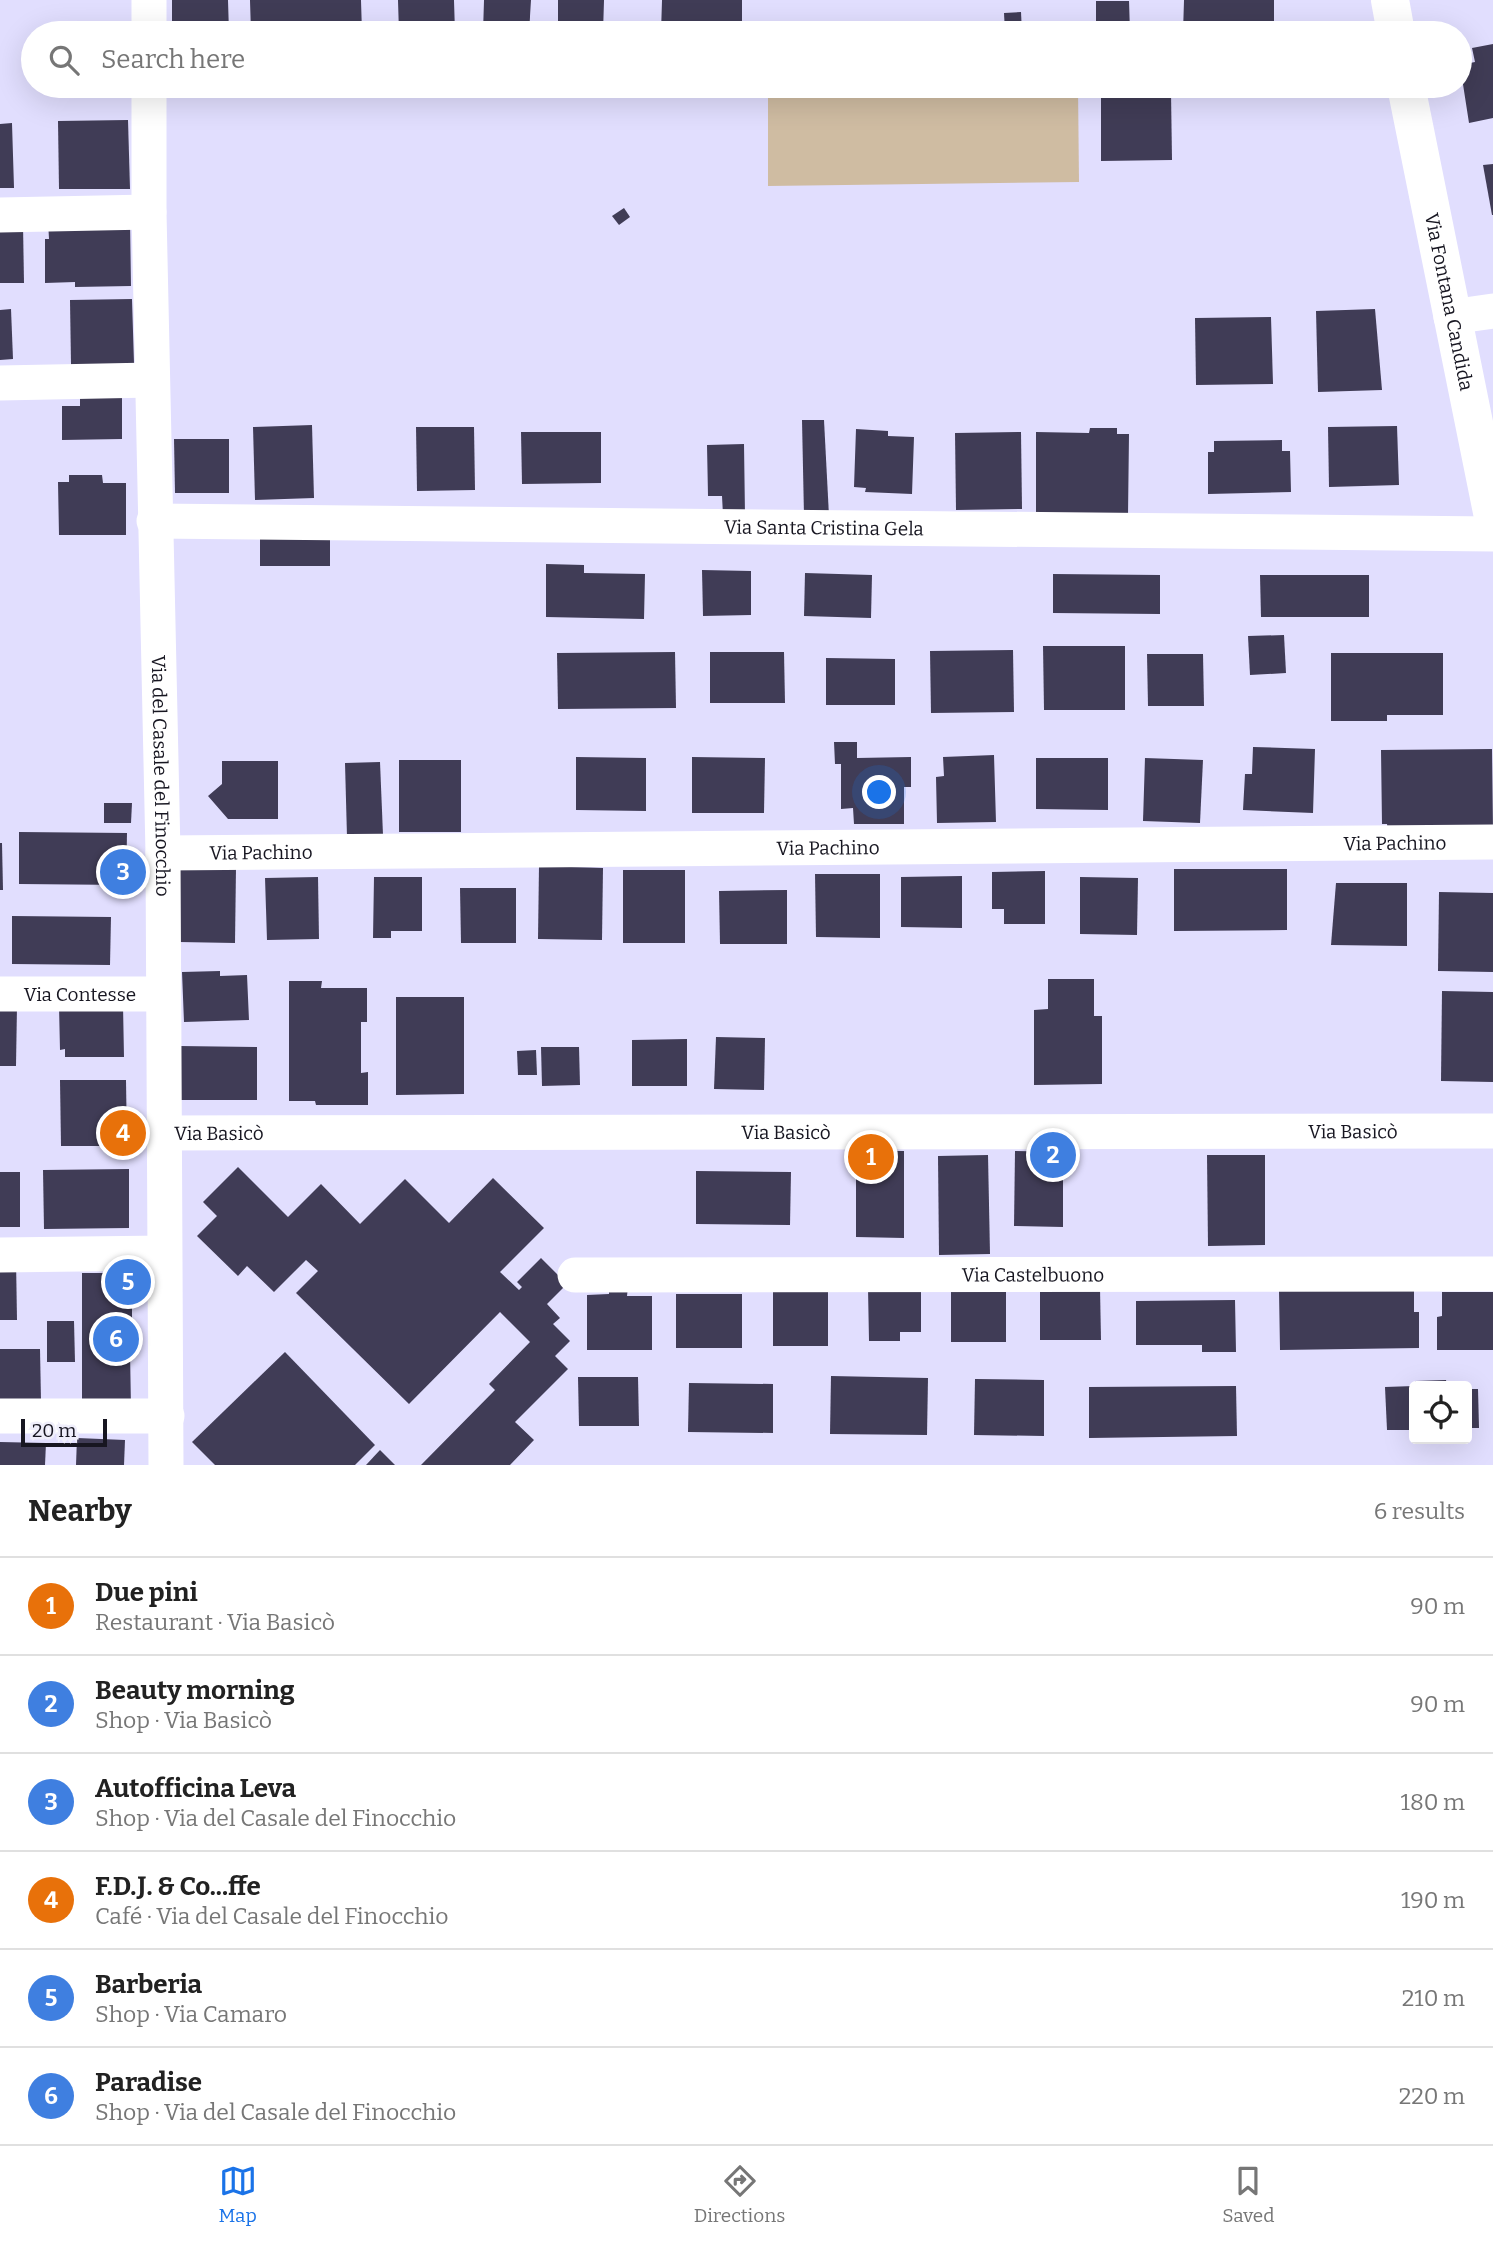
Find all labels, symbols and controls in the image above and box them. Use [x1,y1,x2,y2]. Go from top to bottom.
search box [21,21,1472,98]
icon: search [45,41,83,79]
text: Search here [101,44,245,75]
street label: Via Fontana Candida [1420,211,1478,393]
street label: Via Santa Cristina Gela [724,516,925,540]
street label: Via del Casale del Finocchio [147,655,174,897]
your location [862,775,896,809]
street label: Via Pachino [1343,831,1447,855]
street label: Via Pachino [776,836,880,860]
street label: Via Pachino [209,841,313,865]
pin: 3 [100,846,146,898]
street label: Via Contesse [24,983,136,1006]
pin: 4 [100,1107,146,1159]
street label: Via Basicò [1308,1120,1398,1143]
street label: Via Basicò [741,1121,831,1144]
street label: Via Basicò [174,1122,264,1145]
pin: 2 [1030,1129,1076,1181]
pin: 1 [848,1131,894,1183]
pin: 5 [105,1256,151,1308]
street label: Via Castelbuono [962,1263,1104,1287]
pin: 6 [93,1313,139,1365]
map controls [1409,1381,1472,1444]
button: locate [1409,1381,1472,1444]
scale bar [21,1416,107,1448]
text: 20 m [32,1419,76,1442]
text: Nearby [28,1493,132,1529]
text: 6 results [1374,1497,1465,1525]
text: Due pini [95,1577,198,1608]
text: 1 [46,1592,56,1620]
text: 90 m [1410,1592,1465,1620]
text: Restaurant · Via Basicò [95,1608,335,1636]
text: Beauty morning [95,1675,295,1706]
text: 2 [45,1690,57,1718]
text: 90 m [1410,1690,1465,1718]
text: Shop · Via Basicò [95,1706,272,1734]
text: Autofficina Leva [95,1773,296,1804]
text: 3 [44,1788,58,1816]
text: 180 m [1401,1788,1465,1816]
text: Shop · Via del Casale del Finocchio [95,1804,456,1832]
text: F.D.J. & Co...ffe [95,1871,261,1902]
text: 4 [44,1886,58,1914]
text: 190 m [1401,1886,1465,1914]
text: Café · Via del Casale del Finocchio [95,1902,449,1930]
text: Barberia [95,1969,202,2000]
text: 5 [45,1984,57,2012]
text: 210 m [1402,1984,1465,2012]
text: Shop · Via Camaro [95,2000,287,2028]
text: Paradise [95,2067,202,2098]
text: 6 [44,2082,58,2110]
text: 220 m [1399,2082,1465,2110]
text: Shop · Via del Casale del Finocchio [95,2098,456,2126]
tab: Map [219,2162,257,2227]
tab: Directions [694,2162,785,2227]
tab: Saved [1222,2162,1274,2227]

